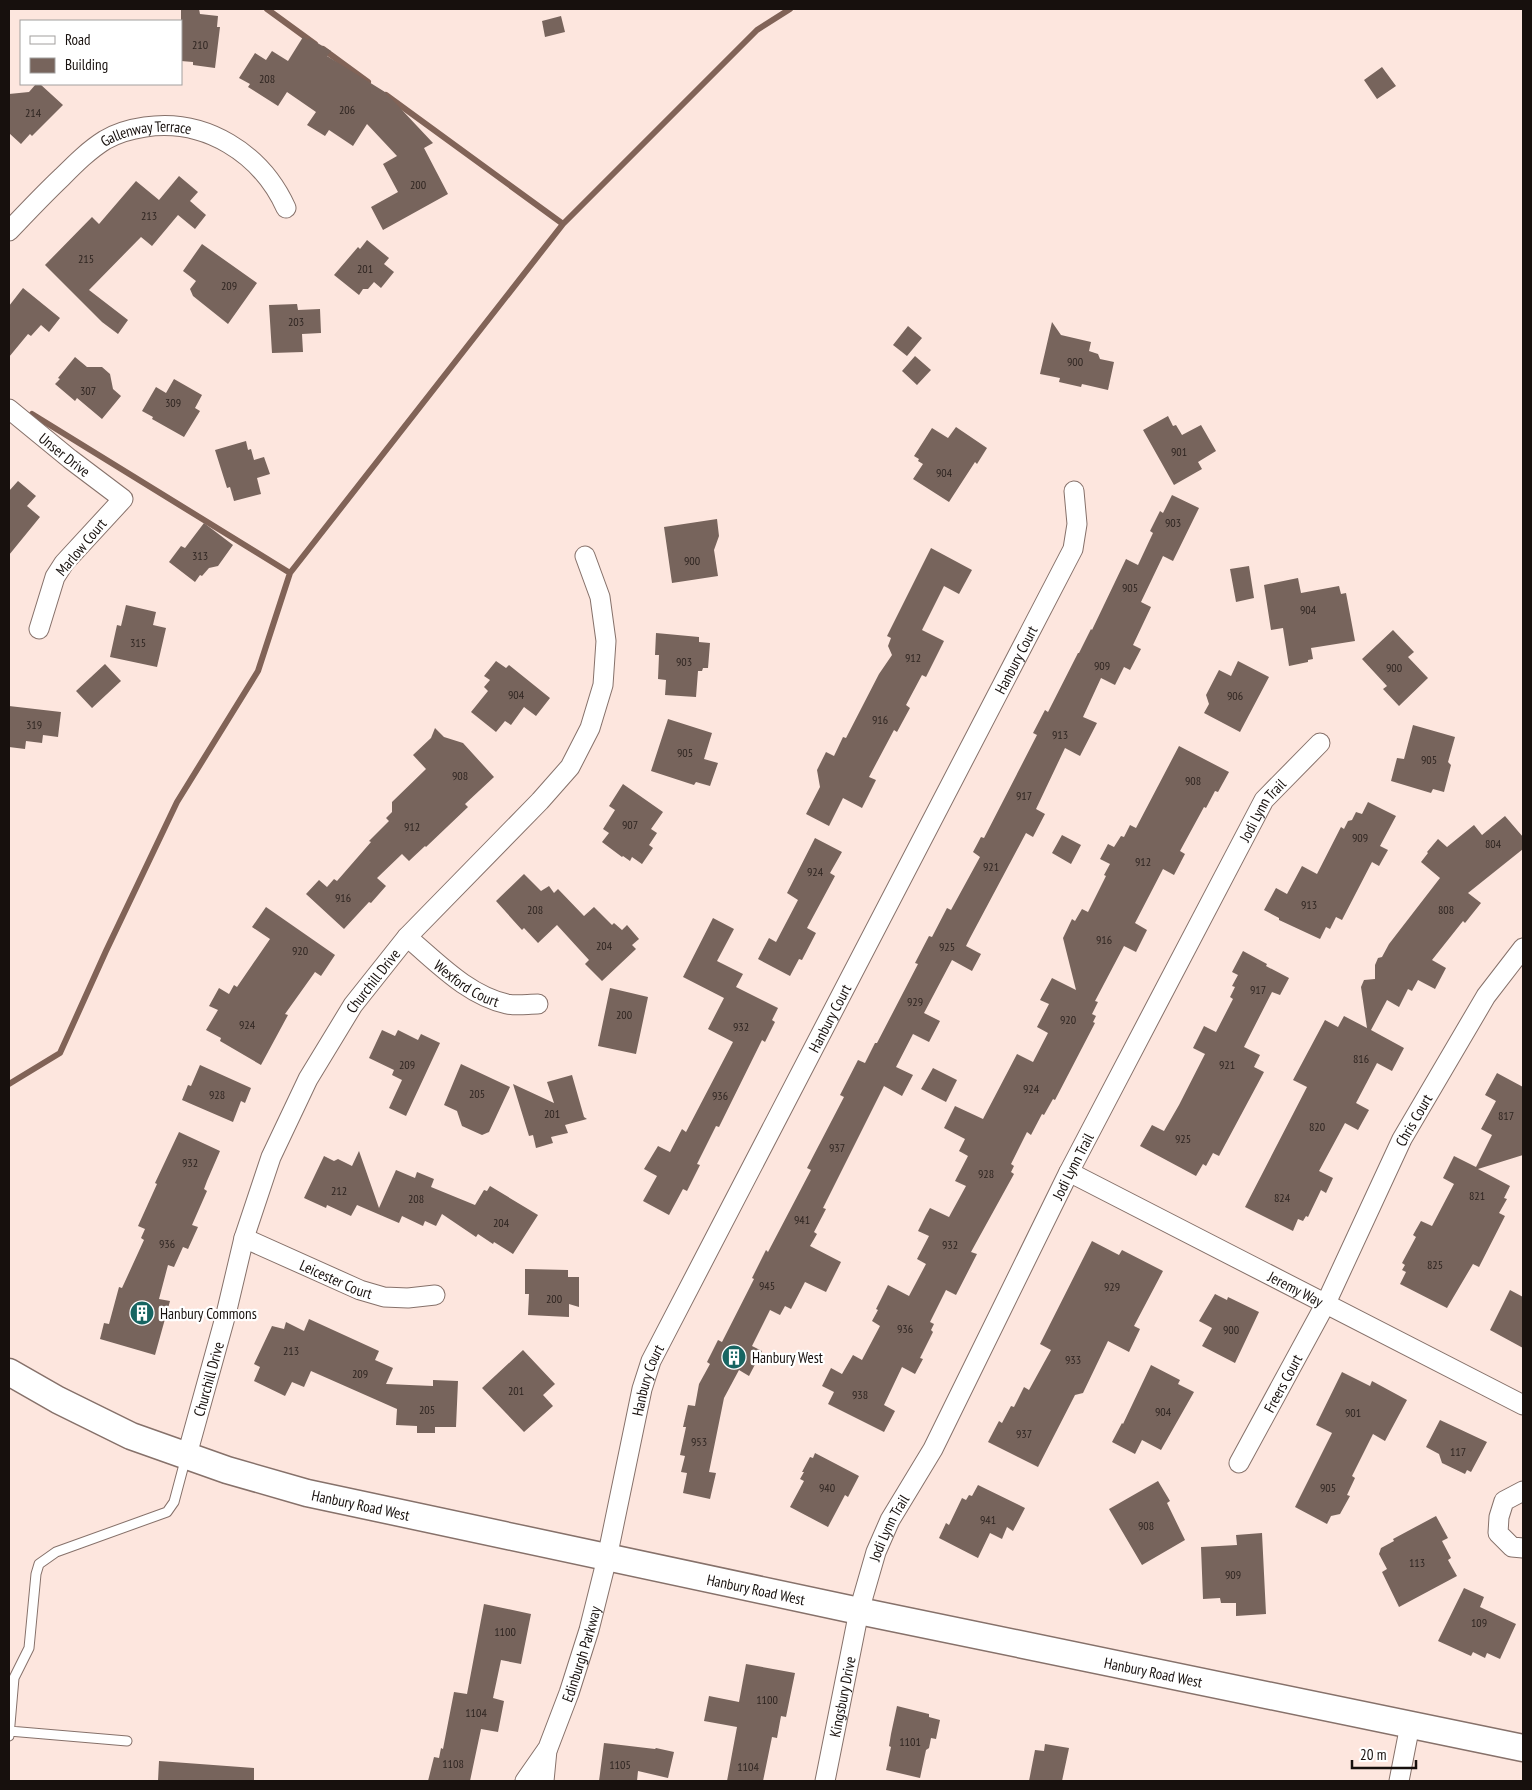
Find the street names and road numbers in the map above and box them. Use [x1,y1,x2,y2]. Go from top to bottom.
street label: Gallenway Terrace [97,116,193,150]
street label: Unser Drive [35,428,94,481]
street label: Marlow Court [51,514,111,580]
street label: Hanbury Court [990,622,1041,697]
street label: Jodi Lynn Trail [1234,774,1290,845]
street label: Churchill Drive [341,945,404,1016]
street label: Wexford Court [430,955,502,1011]
street label: Hanbury Court [804,981,855,1055]
street label: Chris Court [1391,1090,1436,1149]
street label: Jodi Lynn Trail [1047,1129,1098,1203]
street label: Leicester Court [297,1255,375,1303]
street label: Jeremy Way [1264,1266,1327,1311]
street label: Churchill Drive [189,1339,227,1418]
street label: Hanbury Court [627,1341,668,1418]
street label: Freers Court [1259,1351,1306,1415]
street label: Hanbury Road West [310,1485,412,1524]
street label: Jodi Lynn Trail [864,1490,913,1564]
street label: Hanbury Road West [705,1569,807,1609]
street label: Edinburgh Parkway [557,1604,604,1704]
street label: Hanbury Road West [1103,1652,1204,1691]
street label: Kingsbury Drive [825,1655,859,1739]

